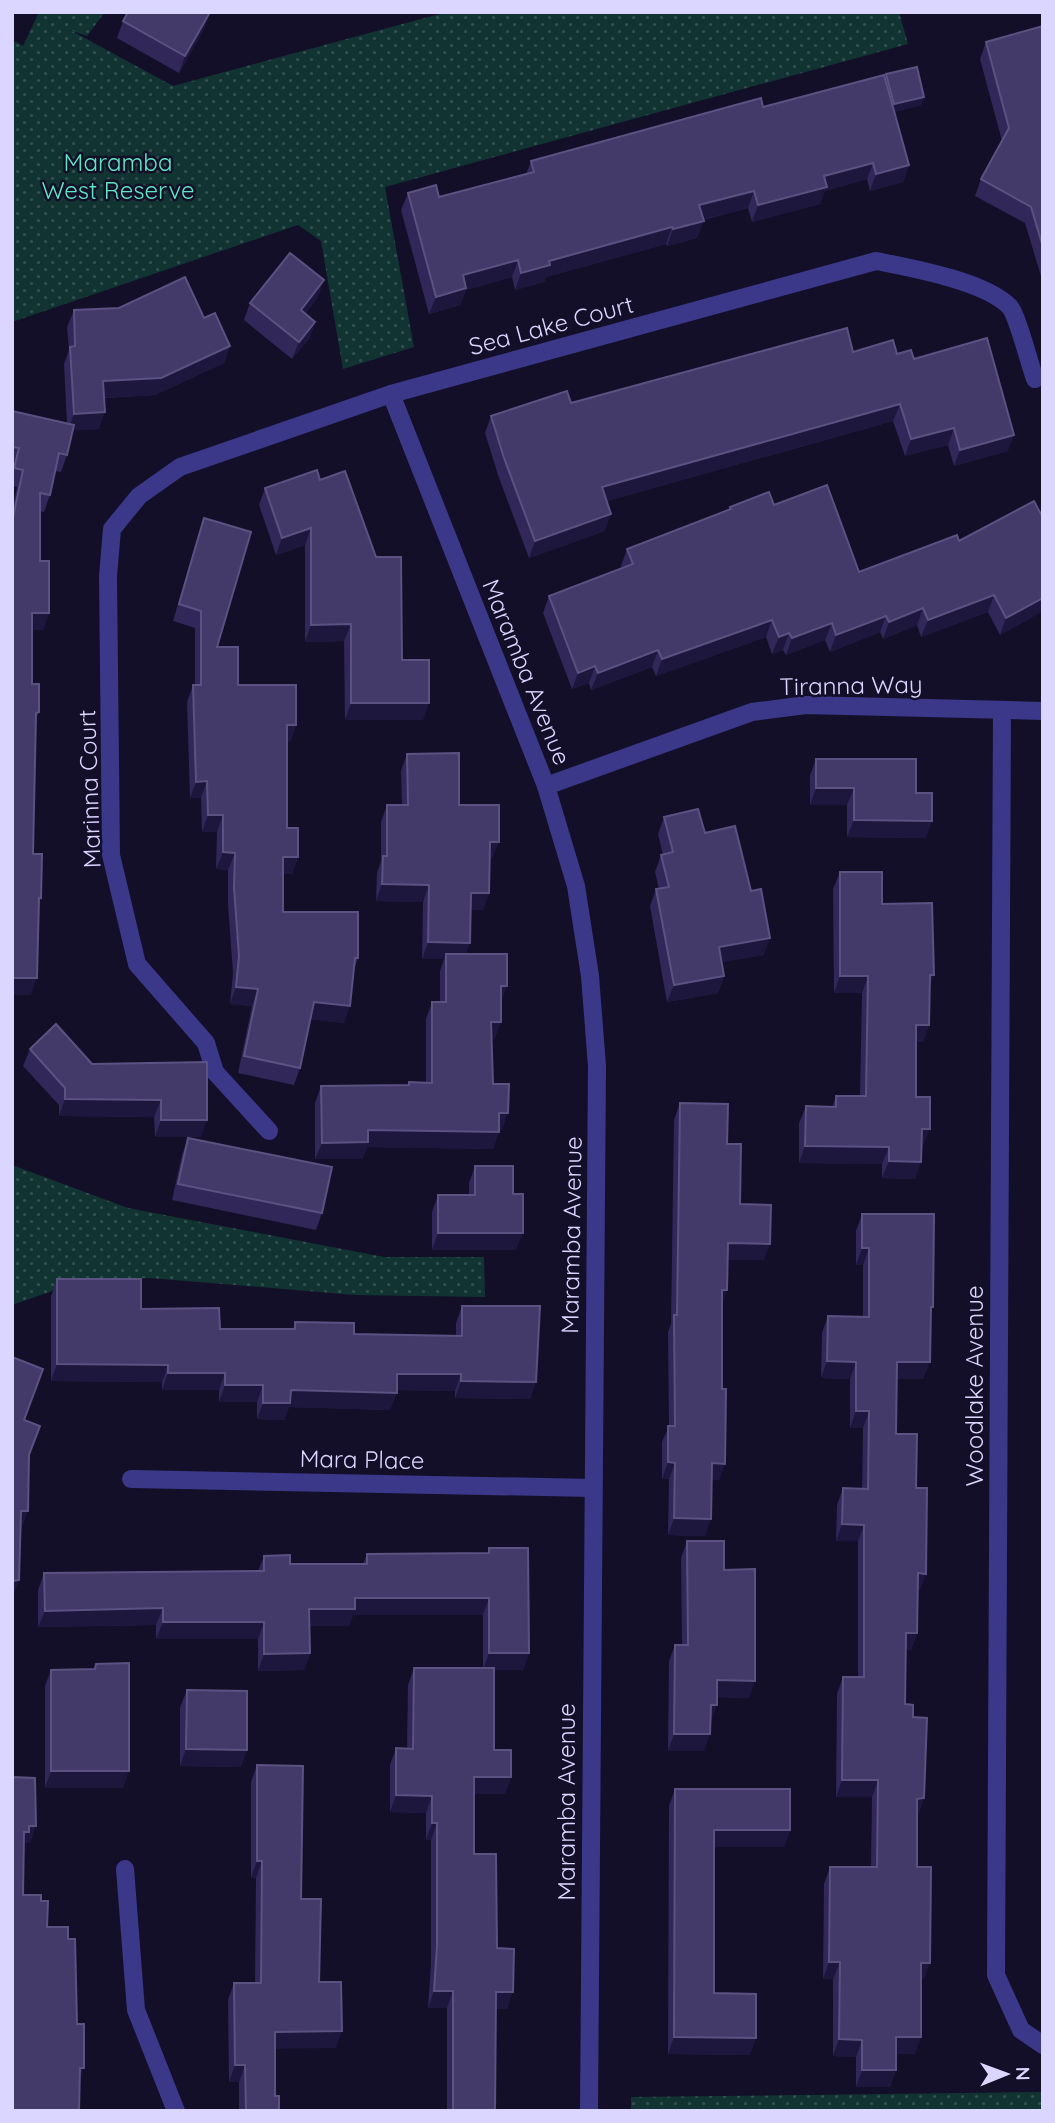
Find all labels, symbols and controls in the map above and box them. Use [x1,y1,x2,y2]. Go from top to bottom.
park label: Maramba West Reserve [41,147,195,205]
street label: Sea Lake Court [465,289,637,361]
street label: Maramba Avenue [476,575,578,769]
street label: Tiranna Way [779,669,923,701]
street label: Marinna Court [71,709,107,869]
street label: Maramba Avenue [554,1136,588,1334]
street label: Woodlake Avenue [959,1286,989,1486]
street label: Mara Place [299,1443,425,1475]
street label: Maramba Avenue [551,1703,581,1901]
north arrow [971,2039,1041,2109]
text: N [1011,2067,1035,2081]

